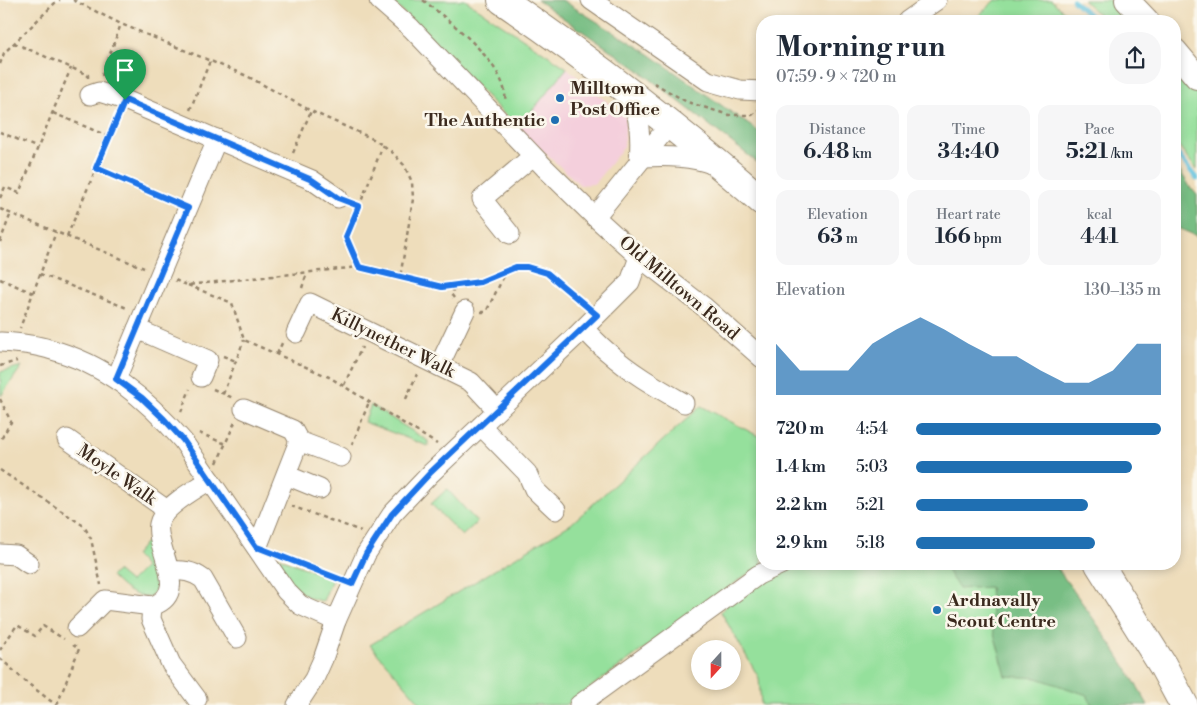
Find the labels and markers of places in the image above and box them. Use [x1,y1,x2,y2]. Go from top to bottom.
pin [104,49,146,100]
place label: Milltown Post Office [570,77,660,121]
marker: Milltown Post Office [554,92,566,104]
place label: The Authentic [424,109,545,132]
marker: The Authentic [549,114,561,126]
place label: Ardnavally Scout Centre [946,589,1056,633]
marker: Ardnavally Scout Centre [931,604,943,616]

